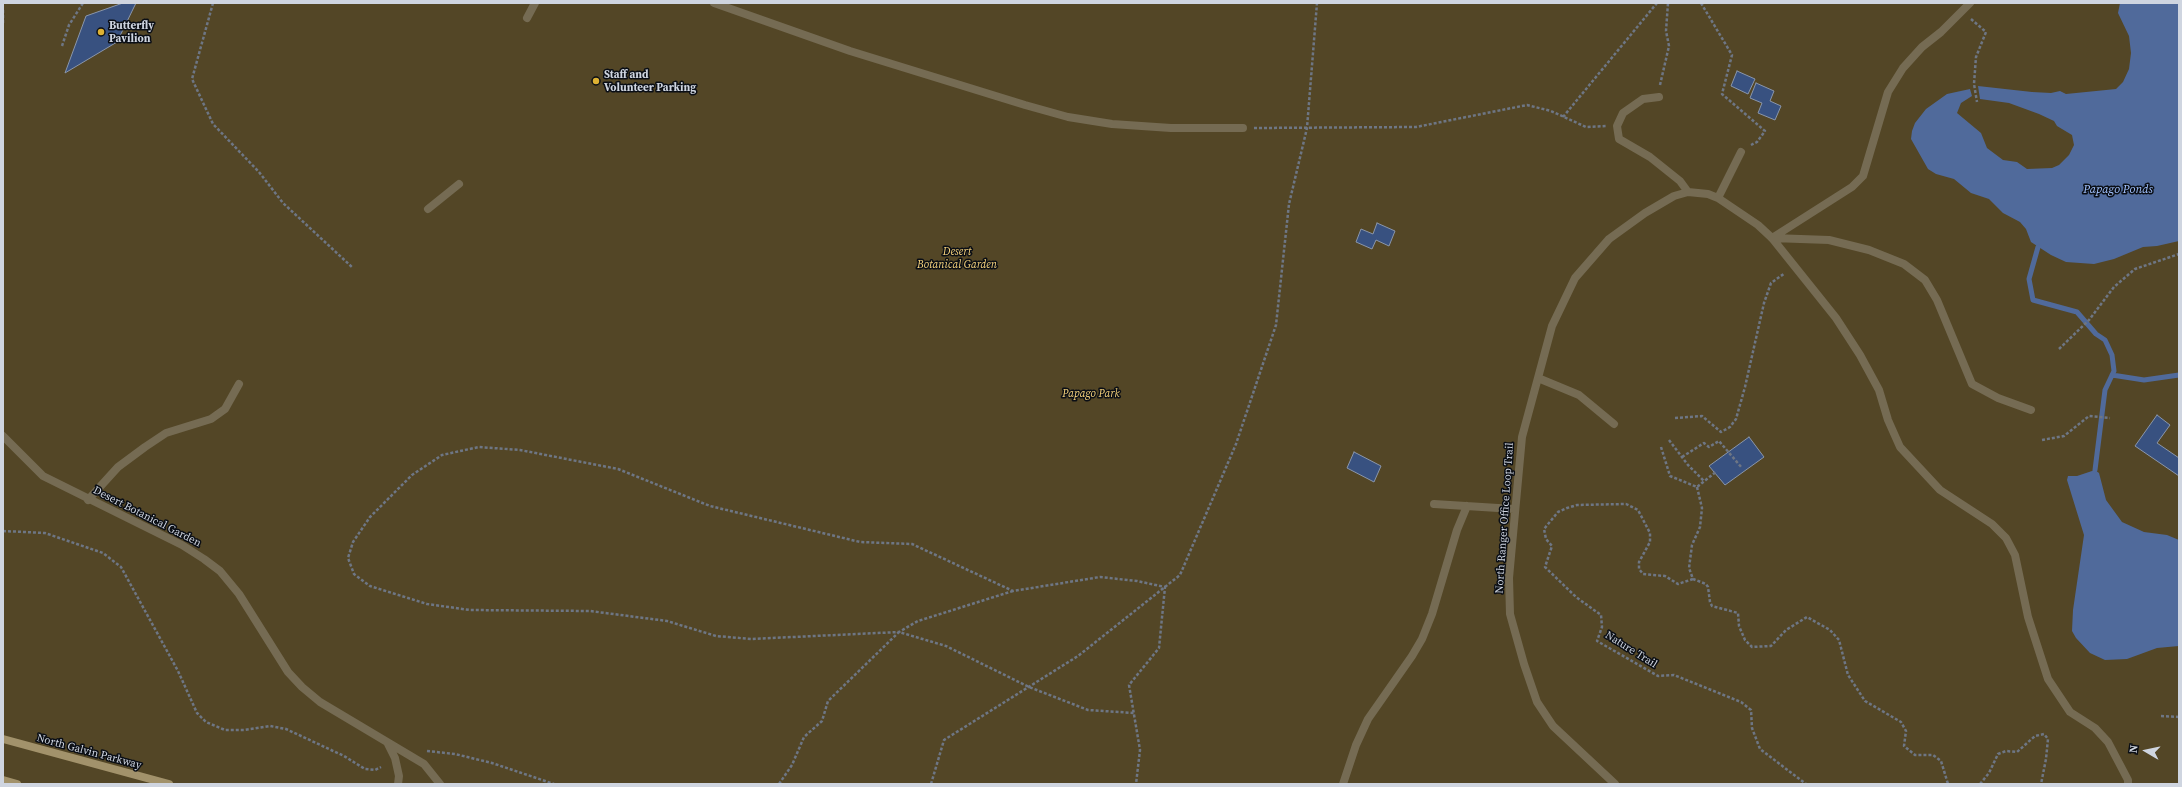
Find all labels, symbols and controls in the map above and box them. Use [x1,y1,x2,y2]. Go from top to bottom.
place label: Butterfly Pavilion [109,19,154,45]
marker: Butterfly Pavilion [96,27,106,37]
place label: Staff and Volunteer Parking [604,68,696,94]
marker: Staff and Volunteer Parking [591,76,601,86]
water label: Papago Ponds [2083,183,2153,197]
park label: Desert Botanical Garden [917,245,997,271]
park label: Papago Park [1062,387,1120,401]
street label: North Ranger Office Loop Trail [1493,442,1517,594]
street label: Desert Botanical Garden [91,484,203,550]
street label: Nature Trail [1602,629,1660,671]
north arrow [2126,731,2166,771]
street label: North Galvin Parkway [35,732,143,772]
text: N [2126,744,2142,754]

